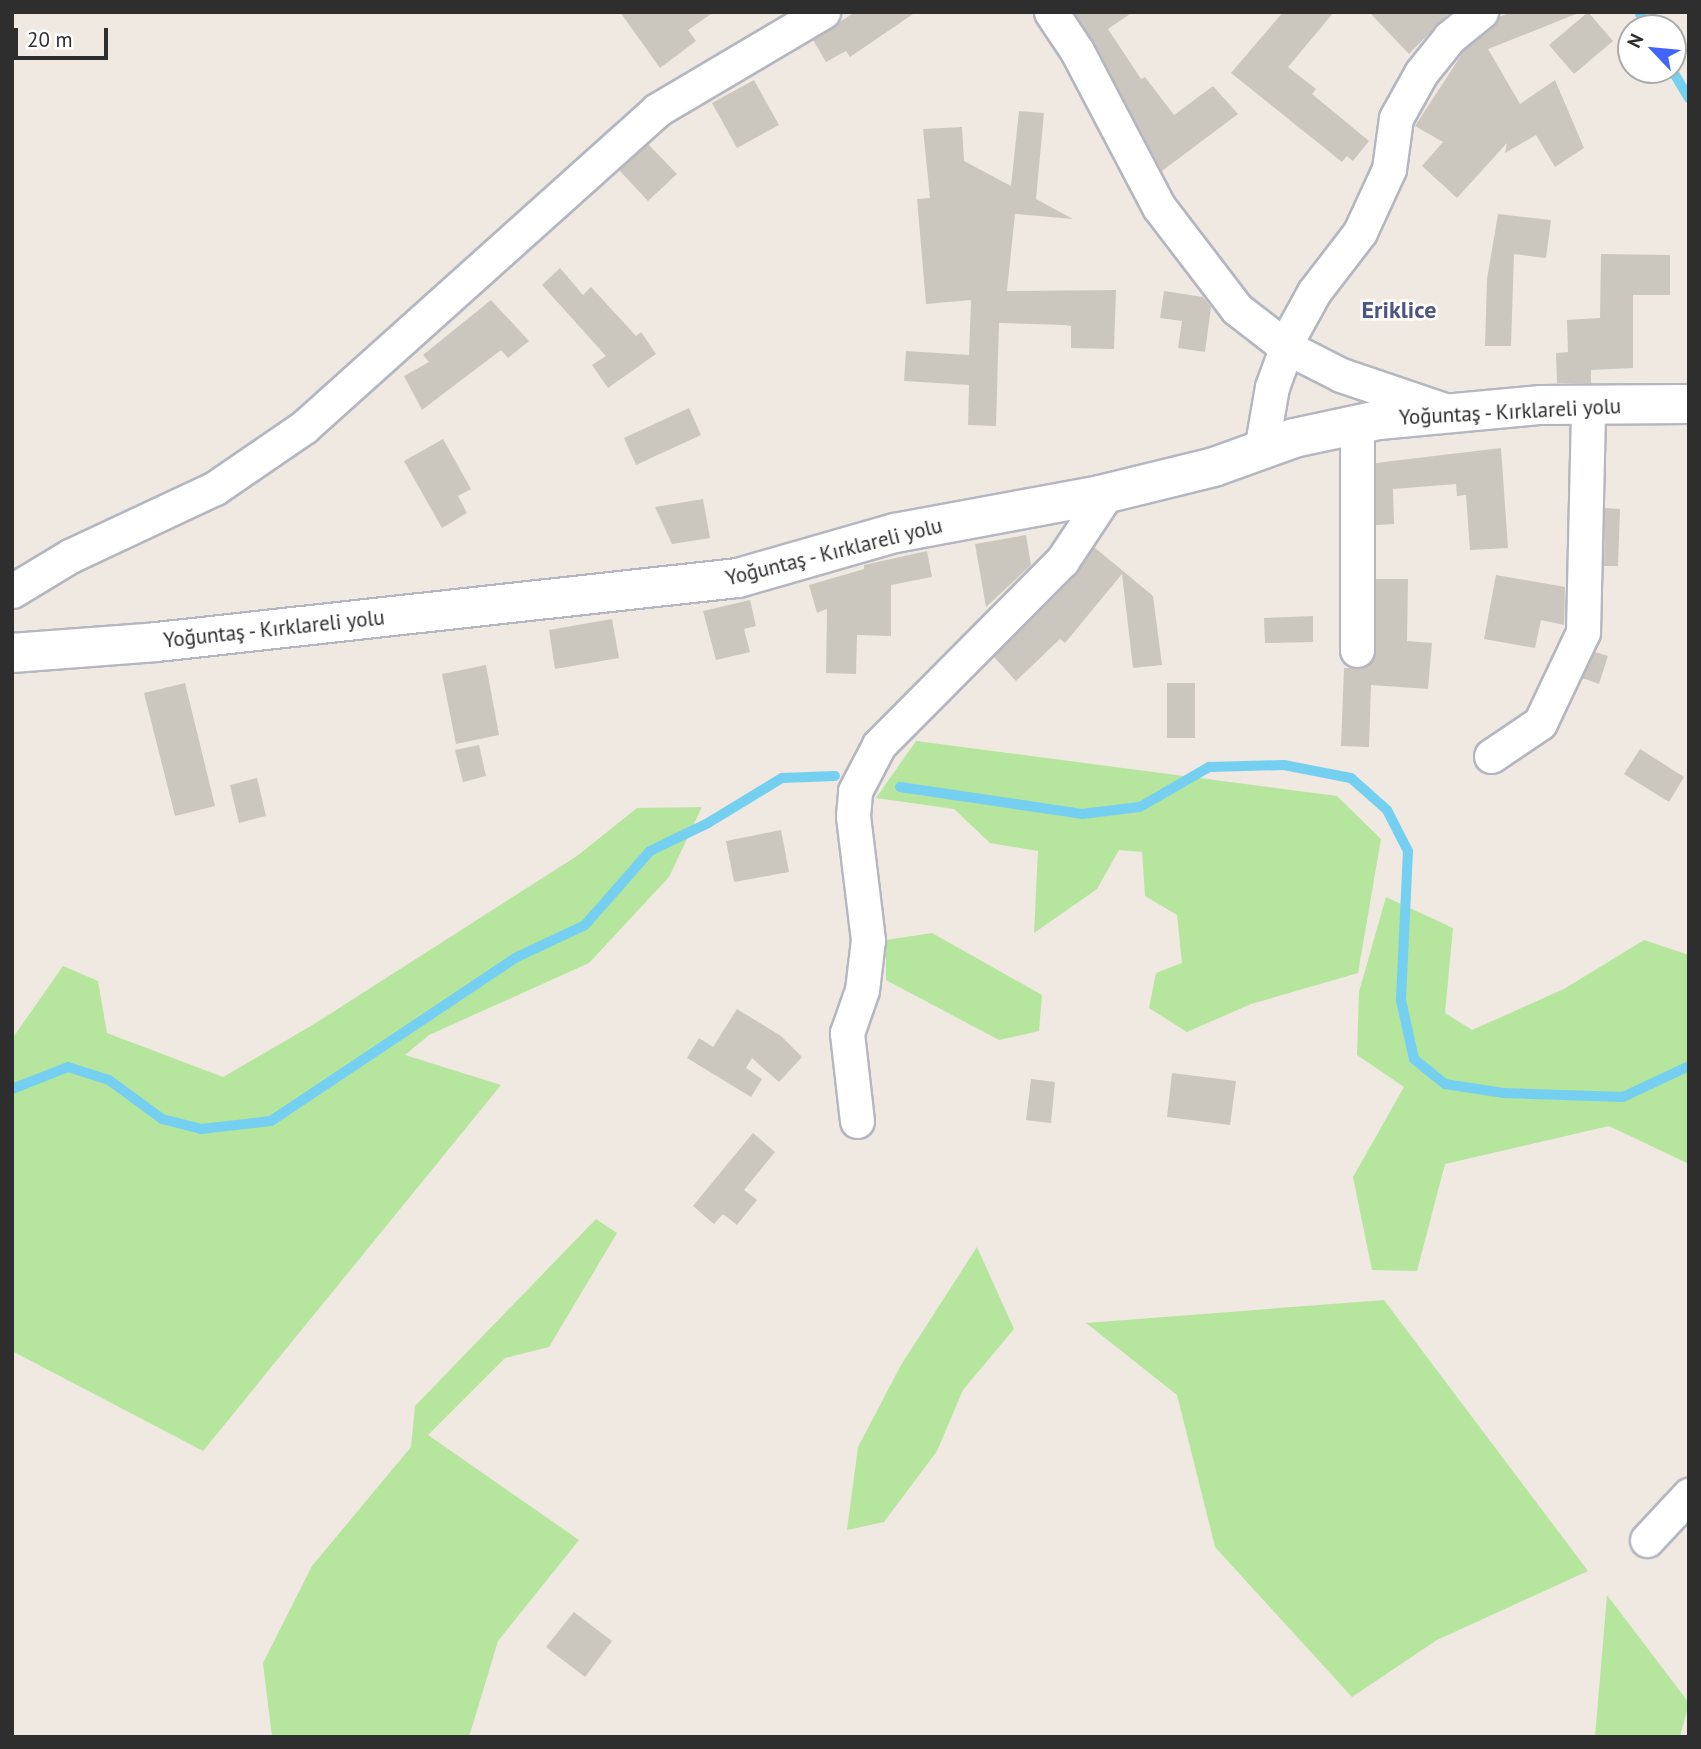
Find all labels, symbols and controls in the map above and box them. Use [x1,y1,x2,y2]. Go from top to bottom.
scale bar [18,14,112,58]
north arrow [1617,14,1687,84]
text: 20 m [27,26,73,53]
text: N [1621,30,1648,52]
district label: Eriklice [1362,296,1436,324]
street label: Yoğuntaş - Kırklareli yolu [1396,394,1624,430]
street label: Yoğuntaş - Kırklareli yolu [721,512,947,592]
street label: Yoğuntaş - Kırklareli yolu [160,605,388,653]

